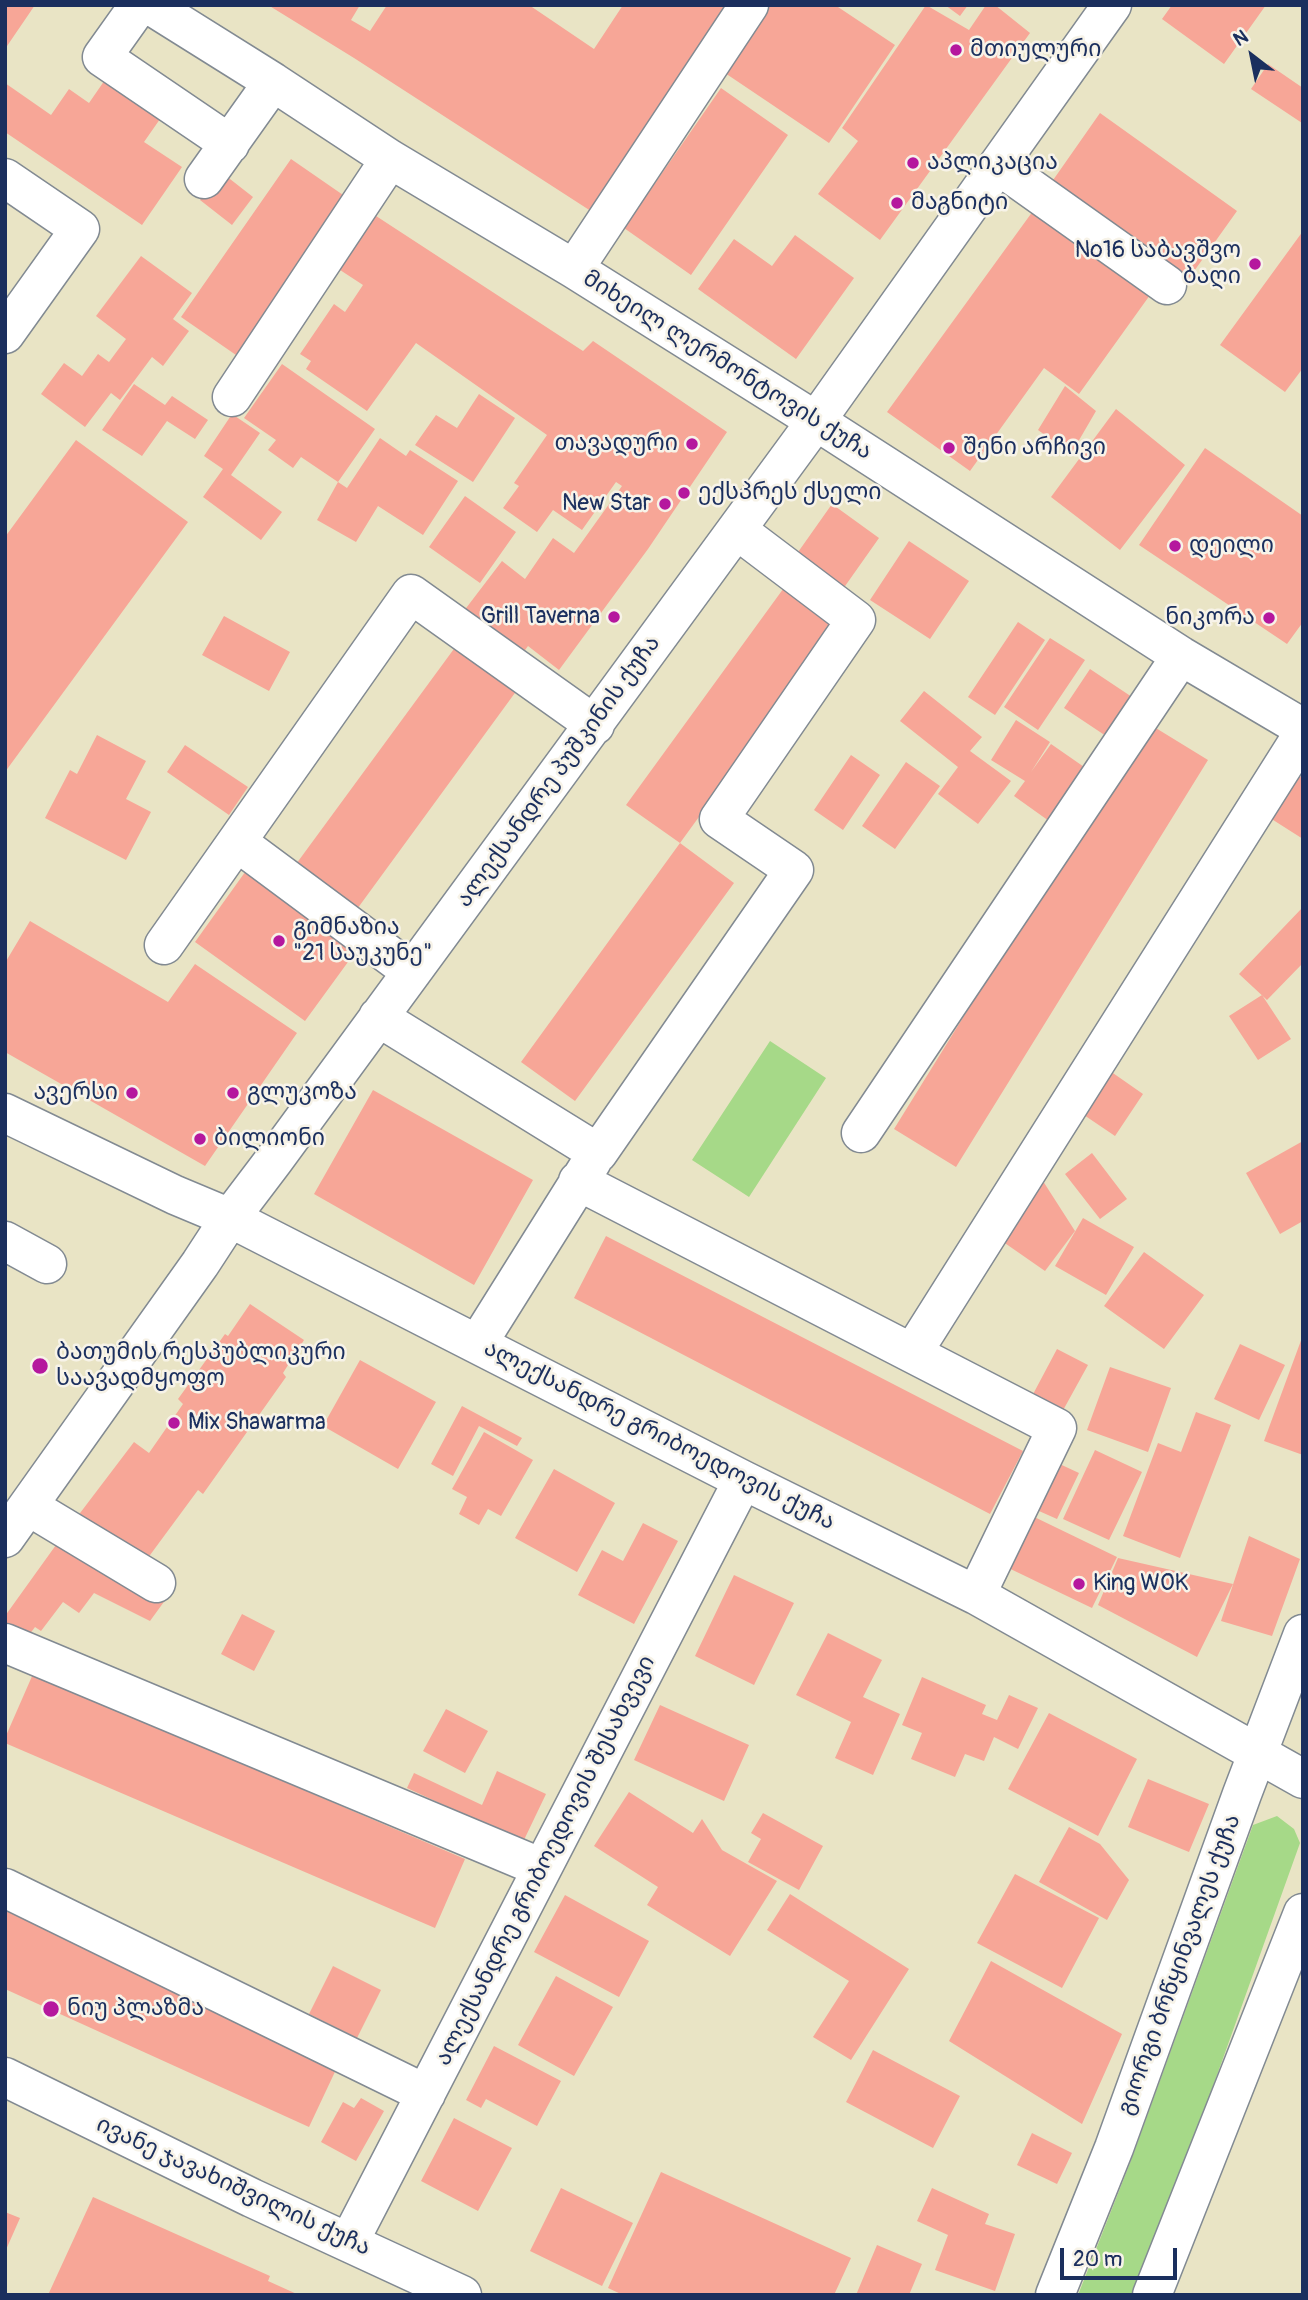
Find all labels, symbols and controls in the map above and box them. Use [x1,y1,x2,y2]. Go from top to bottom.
north arrow [1217,21,1287,91]
text: N [1229,25,1253,52]
place label: მთიულური [970,36,1101,64]
marker: მთიულური [948,42,964,58]
place label: აპლიკაცია [927,149,1058,177]
marker: აპლიკაცია [905,155,921,171]
place label: მაგნიტი [911,189,1008,217]
marker: მაგნიტი [889,195,905,211]
place label: №16 საბავშვო ბაღი [1075,237,1241,291]
marker: №16 საბავშვო ბაღი [1247,256,1263,272]
street label: მიხეილ ლერმონტოვის ქუჩა [577,265,877,467]
place label: თავადური [554,430,678,458]
place label: შენი არჩივი [963,434,1106,462]
marker: თავადური [684,436,700,452]
marker: შენი არჩივი [941,440,957,456]
place label: ექსპრეს ქსელი [698,479,881,507]
marker: ექსპრეს ქსელი [676,485,692,501]
place label: New Star [562,490,651,518]
marker: New Star [657,496,673,512]
place label: დეილი [1189,532,1274,560]
marker: დეილი [1167,538,1183,554]
place label: Grill Taverna [481,603,600,631]
place label: ნიკორა [1165,604,1255,632]
marker: Grill Taverna [606,609,622,625]
marker: ნიკორა [1261,610,1277,626]
street label: ალექსანდრე პუშკინის ქუჩა [451,631,667,913]
place label: გიმნაზია "21 საუკუნე" [293,914,432,968]
marker: გიმნაზია "21 საუკუნე" [271,933,287,949]
place label: ავერსი [33,1079,118,1107]
place label: გლუკოზა [247,1079,357,1107]
marker: ავერსი [124,1085,140,1101]
marker: გლუკოზა [225,1085,241,1101]
place label: ბილიონი [214,1125,325,1153]
marker: ბილიონი [192,1131,208,1147]
street label: ალექსანდრე გრიბოედოვის ქუჩა [479,1335,839,1537]
place label: ბათუმის რესპუბლიკური საავადმყოფო [56,1339,346,1393]
marker: ბათუმის რესპუბლიკური საავადმყოფო [30,1356,50,1376]
place label: Mix Shawarma [188,1409,326,1437]
marker: Mix Shawarma [166,1415,182,1431]
place label: King WOK [1093,1570,1188,1598]
marker: King WOK [1071,1576,1087,1592]
street label: ალექსანდრე გრიბოედოვის შესახვევი [430,1651,662,2071]
street label: გიორგი ბრწყინვალეს ქუჩა [1113,1811,1247,2119]
place label: ნიუ პლაზმა [67,1995,204,2023]
marker: ნიუ პლაზმა [41,1999,61,2019]
street label: ივანე ჯავახიშვილის ქუჩა [92,2111,374,2263]
scale bar [1063,2234,1180,2278]
text: 20 m [1073,2246,1122,2273]

